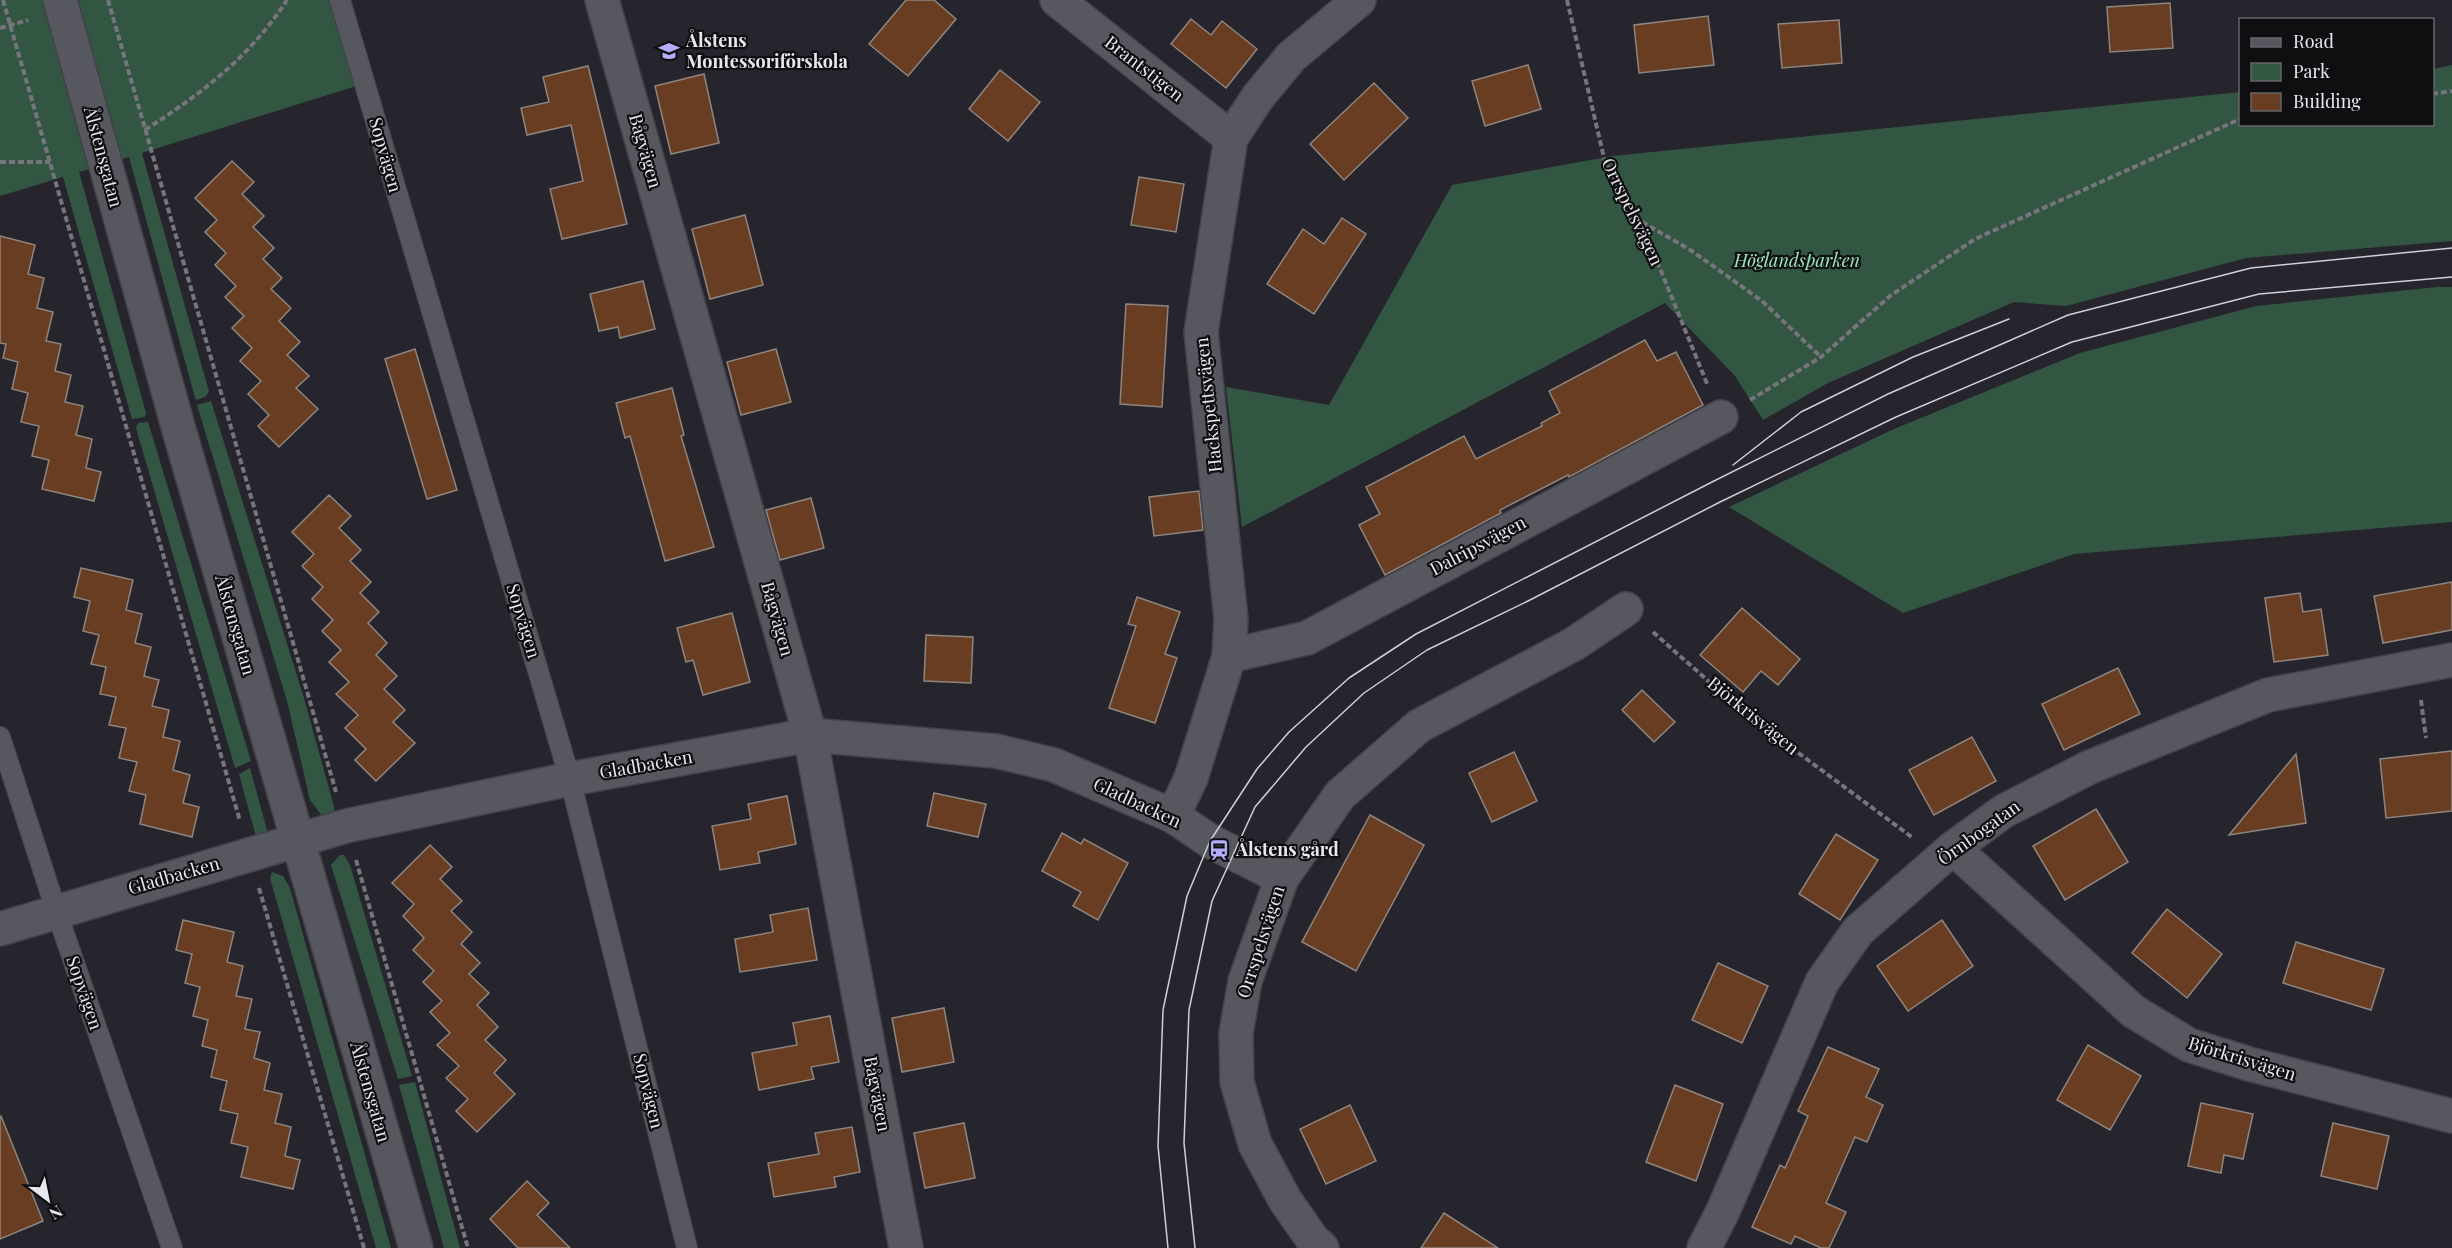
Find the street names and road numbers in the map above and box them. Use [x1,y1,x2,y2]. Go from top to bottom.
street label: Brantstigen [1100,30,1189,107]
street label: Ålstensgatan [79,103,129,210]
street label: Bågvägen [624,111,668,191]
street label: Sopvägen [364,115,408,195]
street label: Orrspelsvägen [1596,154,1669,270]
street label: Hackspettsvägen [1189,336,1227,474]
street label: Dalripsvägen [1425,510,1530,581]
street label: Ålstensgatan [210,571,262,678]
street label: Bågvägen [756,579,800,659]
street label: Sopvägen [501,580,547,661]
street label: Björkrisvägen [1703,671,1805,760]
street label: Gladbacken [597,744,695,784]
street label: Gladbacken [1090,771,1185,833]
street label: Örnbogatan [1932,794,2025,870]
street label: Gladbacken [125,850,223,900]
street label: Orrspelsvägen [1231,882,1290,1001]
street label: Sopvägen [61,952,109,1033]
street label: Björkrisvägen [2185,1030,2299,1086]
street label: Ålstensgatan [345,1038,397,1145]
street label: Sopvägen [628,1051,670,1131]
street label: Bågvägen [859,1054,897,1134]

